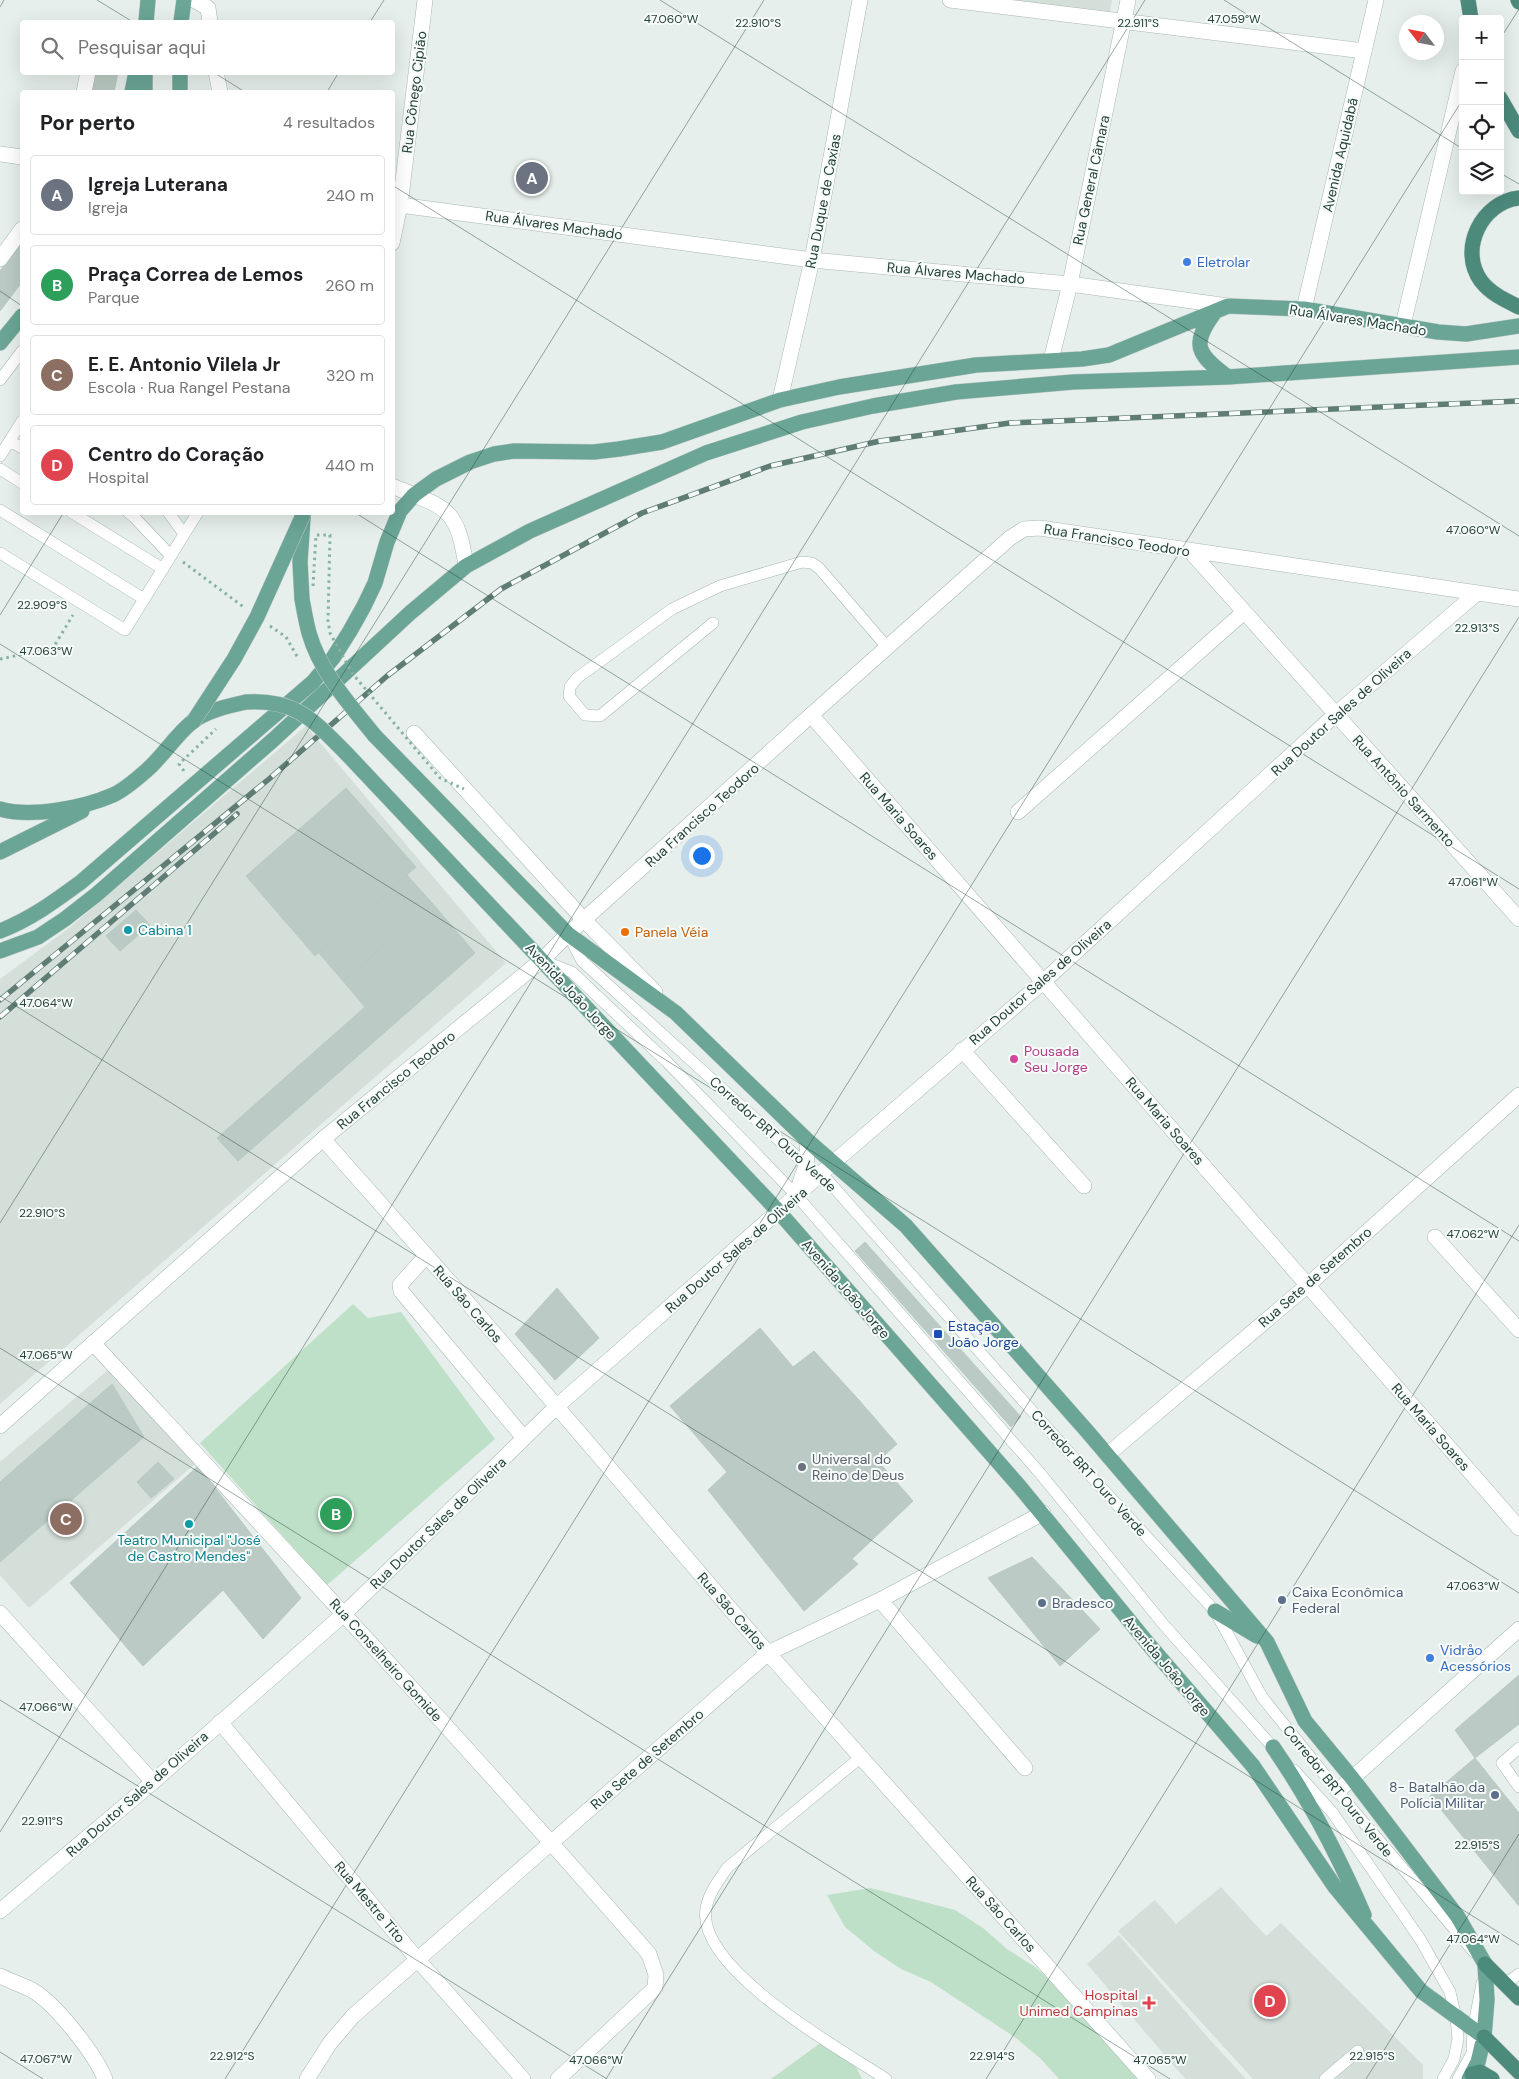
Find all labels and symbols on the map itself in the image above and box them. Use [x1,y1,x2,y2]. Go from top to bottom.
text: 47.060°W [644,11,699,27]
text: 47.059°W [1207,11,1261,27]
text: 22.910°S [735,15,781,31]
text: 22.911°S [1117,15,1159,31]
north arrow [1399,15,1444,60]
street label: Rua Cônego Cipião [398,30,430,154]
street label: Avenida Aquidabã [1318,96,1362,214]
street label: Rua General Câmara [1068,113,1114,247]
street label: Rua Duque de Caxias [801,132,845,270]
pin: A [516,159,548,197]
street label: Rua Álvares Machado [484,206,624,244]
place label: Eletrolar [1197,253,1250,271]
marker: Eletrolar [1181,256,1193,268]
street label: Rua Álvares Machado [886,258,1026,288]
street label: Rua Álvares Machado [1288,300,1428,340]
street label: Rua Francisco Teodoro [1043,520,1191,560]
text: 47.060°W [1446,522,1501,538]
text: 22.909°S [17,597,67,613]
text: 22.913°S [1454,620,1500,636]
text: 47.063°W [19,643,73,659]
street label: Rua Doutor Sales de Oliveira [1267,644,1415,780]
street label: Rua Antônio Sarmento [1349,731,1459,851]
street label: Rua Francisco Teodoro [641,759,763,871]
street label: Rua Maria Soares [856,768,942,864]
your location [689,843,715,869]
text: 47.061°W [1448,874,1498,890]
street label: Rua Doutor Sales de Oliveira [965,915,1115,1049]
place label: Cabina 1 [138,921,192,939]
place label: Panela Véia [635,923,708,941]
marker: Cabina 1 [122,924,134,936]
marker: Panela Véia [619,926,631,938]
street label: Avenida João Jorge [521,939,621,1043]
text: 47.064°W [19,995,73,1011]
street label: Rua Francisco Teodoro [333,1027,459,1133]
place label: Pousada Seu Jorge [1024,1042,1088,1076]
marker: Pousada Seu Jorge [1008,1053,1020,1065]
street label: Corredor BRT Ouro Verde [706,1072,840,1196]
street label: Rua Maria Soares [1122,1073,1208,1169]
street label: Rua Doutor Sales de Oliveira [661,1183,811,1317]
text: 22.910°S [19,1205,65,1221]
street label: Rua Sete de Setembro [1255,1223,1375,1331]
text: 47.062°W [1447,1226,1500,1242]
street label: Avenida João Jorge [798,1236,894,1342]
street label: Rua São Carlos [429,1262,507,1346]
place label: Estação João Jorge [948,1317,1019,1351]
marker: Estação João Jorge [932,1328,944,1340]
text: 47.065°W [19,1347,73,1363]
street label: Rua Maria Soares [1388,1379,1474,1475]
street label: Corredor BRT Ouro Verde [1027,1406,1151,1540]
place label: Universal do Reino de Deus [812,1450,904,1484]
street label: Rua Doutor Sales de Oliveira [366,1453,510,1593]
marker: Universal do Reino de Deus [796,1461,808,1473]
pin: B [320,1495,352,1533]
pin: C [50,1500,82,1538]
marker: Teatro Municipal "José de Castro Mendes" [183,1518,195,1530]
place label: Teatro Municipal "José de Castro Mendes" [117,1531,261,1565]
street label: Rua São Carlos [693,1569,771,1653]
text: 47.063°W [1446,1578,1500,1594]
place label: Caixa Econômica Federal [1292,1583,1403,1617]
place label: Bradesco [1052,1594,1113,1612]
marker: Caixa Econômica Federal [1276,1594,1288,1606]
street label: Rua Conselheiro Gomide [326,1595,446,1725]
marker: Bradesco [1036,1597,1048,1609]
street label: Avenida João Jorge [1120,1612,1214,1720]
place label: Vidråo Acessórios [1440,1641,1511,1675]
marker: Vidråo Acessórios [1424,1652,1436,1664]
text: 47.066°W [19,1699,73,1715]
street label: Rua Sete de Setembro [587,1705,707,1813]
street label: Corredor BRT Ouro Verde [1279,1721,1397,1861]
street label: Rua Doutor Sales de Oliveira [62,1727,212,1861]
place label: 8- Batalhão da Polícia Militar [1389,1778,1485,1812]
marker: 8- Batalhão da Polícia Militar [1489,1789,1501,1801]
text: 22.911°S [21,1813,63,1829]
text: 22.915°S [1454,1837,1500,1853]
street label: Rua Mestre Tito [331,1858,409,1946]
street label: Rua São Carlos [962,1872,1040,1956]
text: 47.064°W [1446,1931,1500,1947]
pin: D [1254,1982,1286,2020]
place label: Hospital Unimed Campinas [1020,1986,1138,2020]
marker: Hospital Unimed Campinas [1142,1996,1156,2010]
text: 22.912°S [210,2048,254,2064]
text: 22.914°S [969,2048,1015,2064]
text: 22.915°S [1349,2048,1395,2064]
text: 47.067°W [20,2051,73,2067]
text: 47.066°W [569,2052,623,2068]
text: 47.065°W [1133,2052,1187,2068]

